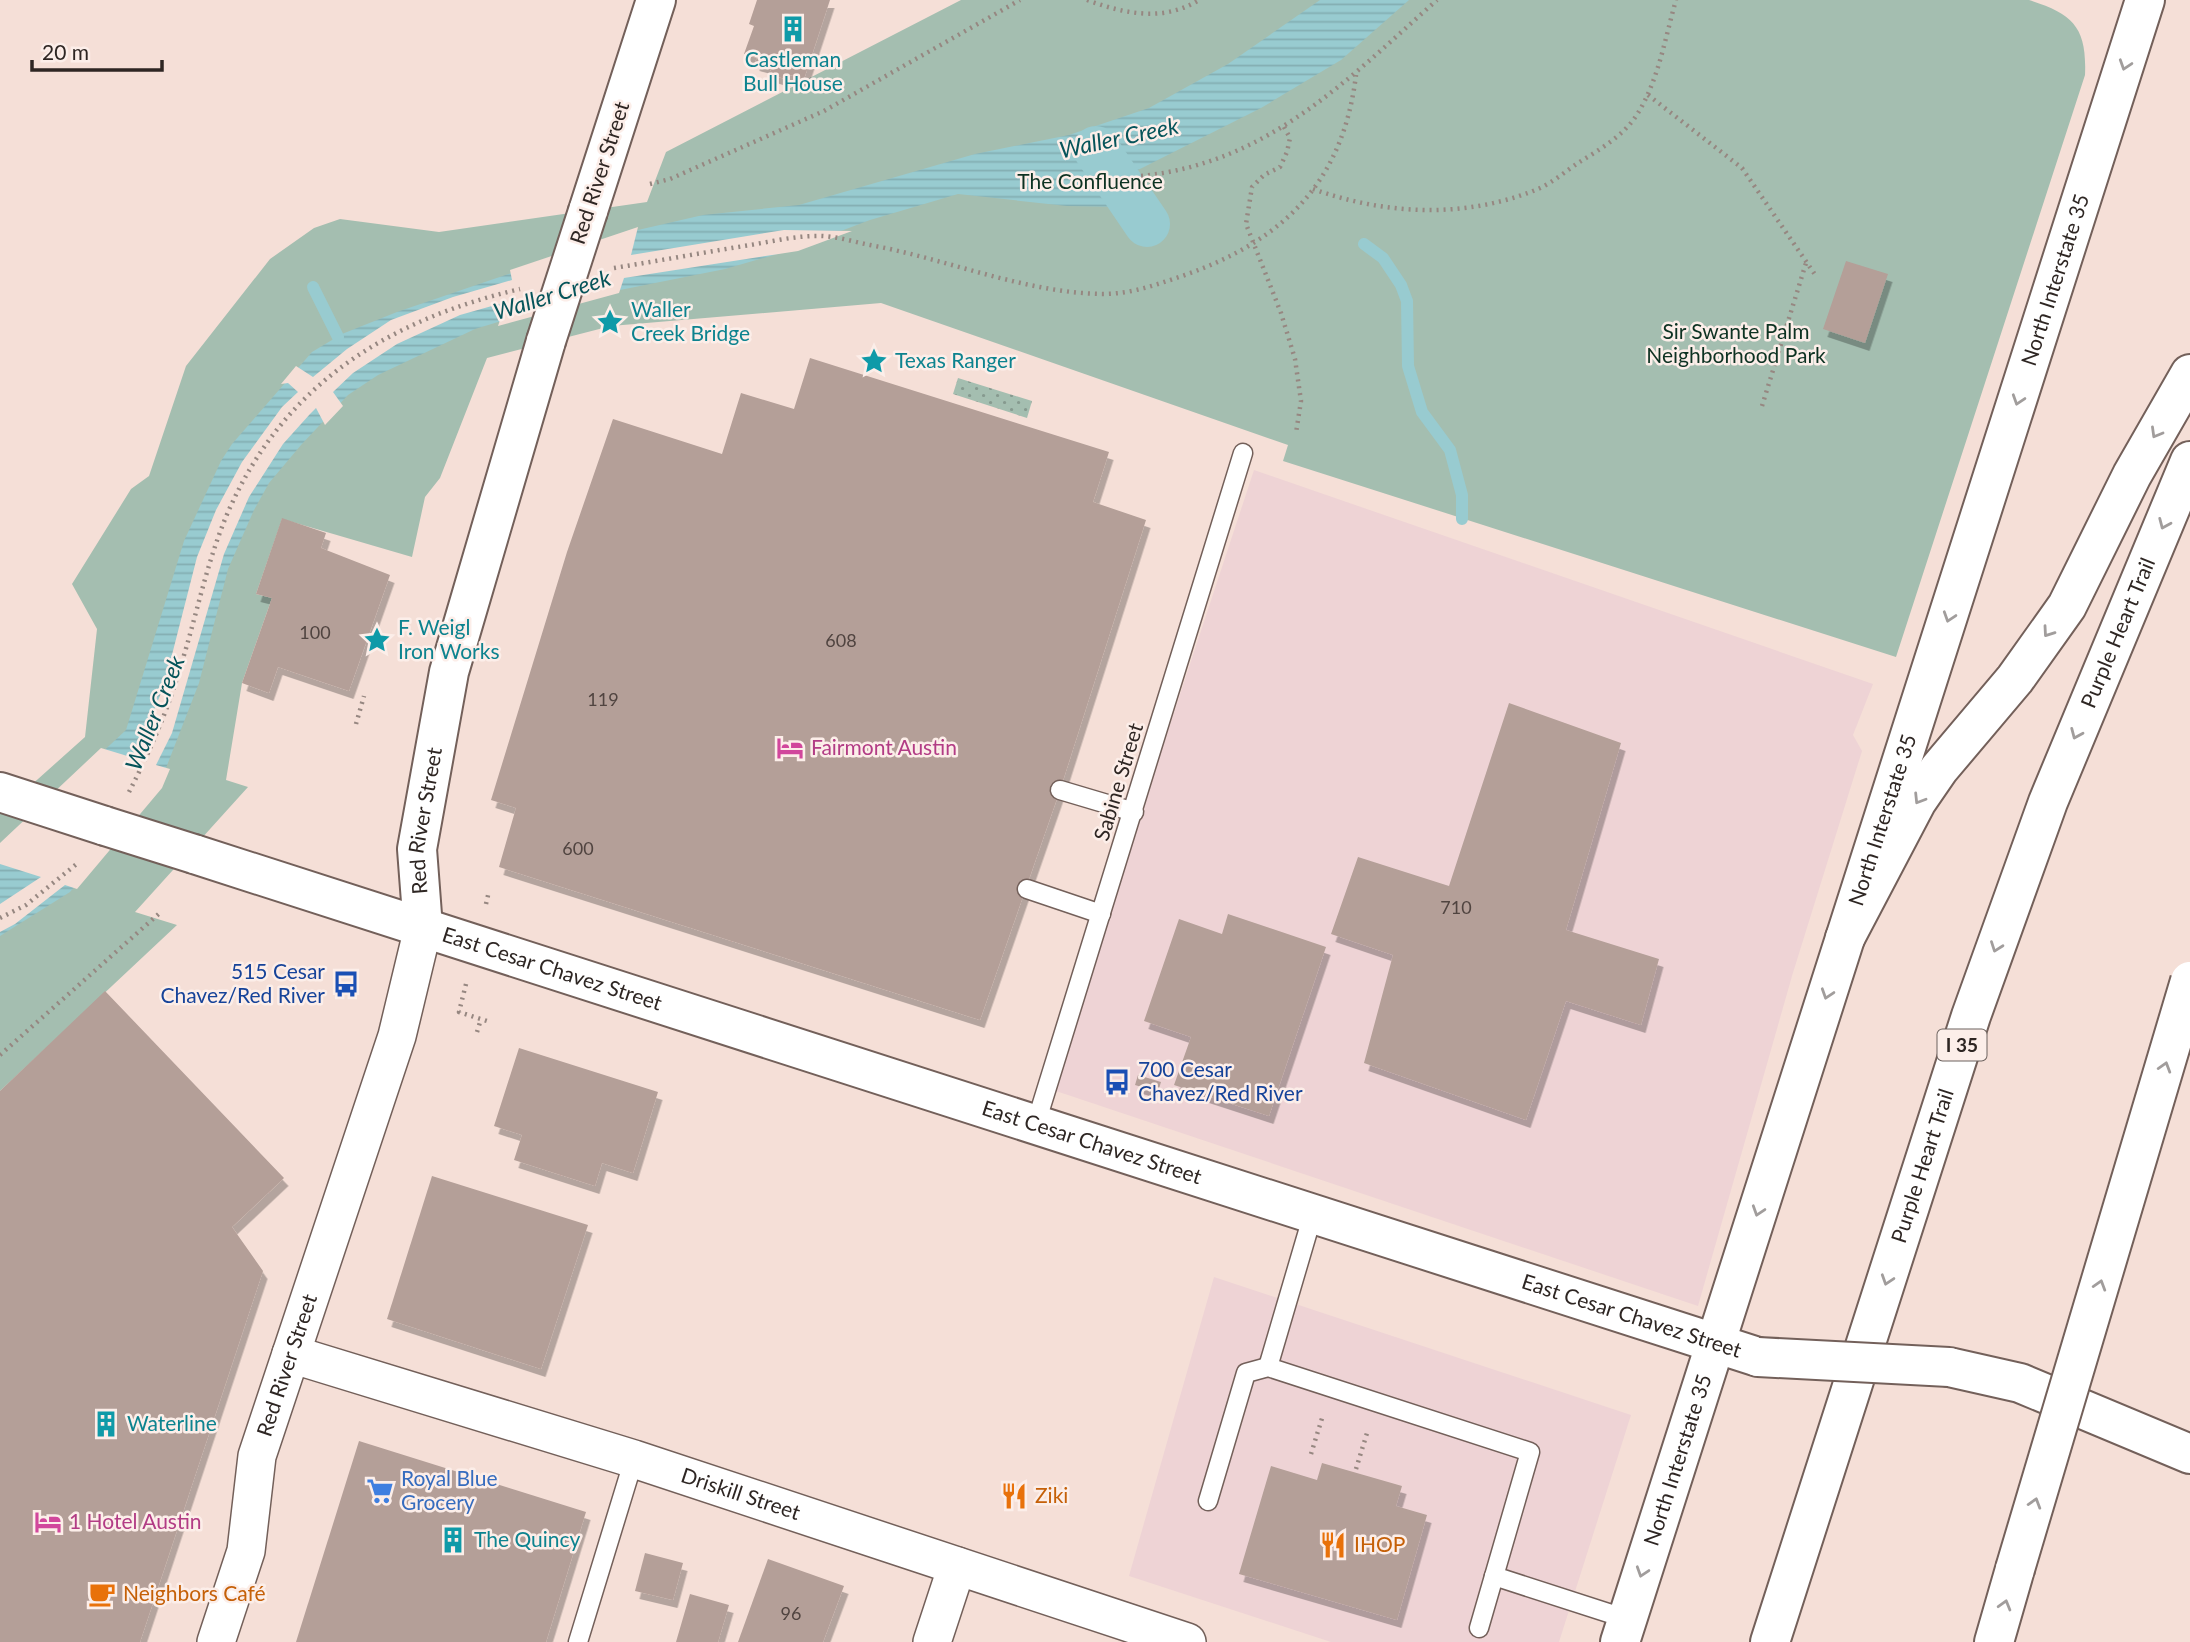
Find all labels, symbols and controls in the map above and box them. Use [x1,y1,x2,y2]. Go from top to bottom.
building icon: Castleman Bull House [778,14,808,44]
scale bar [32,28,161,72]
text: 20 m [42,39,89,64]
place label: Castleman Bull House [743,46,843,95]
one-way arrow [2118,59,2133,71]
street label: Red River Street [564,98,634,247]
water label: Waller Creek [1057,110,1182,163]
park label: The Confluence [1017,168,1163,193]
street label: North Interstate 35 [2015,191,2093,368]
water label: Waller Creek [490,263,615,325]
place label: Waller Creek Bridge [631,296,750,345]
place icon: Waller Creek Bridge [595,307,625,337]
park label: Sir Swante Palm Neighborhood Park [1646,318,1826,367]
place icon: Texas Ranger [859,346,889,376]
place label: Texas Ranger [895,347,1016,372]
one-way arrow [2012,393,2026,406]
one-way arrow [2151,425,2164,438]
one-way arrow [2158,518,2172,530]
street label: Purple Heart Trail [2075,554,2159,711]
one-way arrow [1942,610,1957,622]
place label: F. Weigl Iron Works [398,614,500,663]
house number: 100 [299,621,331,643]
one-way arrow [2044,624,2056,637]
place icon: F. Weigl Iron Works [362,625,392,655]
house number: 608 [825,629,857,651]
water label: Waller Creek [118,650,190,774]
house number: 119 [587,688,619,710]
street label: Sabine Street [1088,719,1147,844]
one-way arrow [2070,727,2084,739]
street label: North Interstate 35 [1842,731,1921,908]
hotel icon: Fairmont Austin [775,733,805,763]
place label: Fairmont Austin [811,734,957,759]
street label: Red River Street [402,745,446,895]
one-way arrow [1915,791,1928,804]
house number: 600 [562,837,594,859]
house number: 710 [1440,896,1472,918]
street label: East Cesar Chavez Street [439,921,666,1015]
one-way arrow [1990,940,2004,953]
place label: 515 Cesar Chavez/Red River [160,958,325,1007]
bus stop icon: 515 Cesar Chavez/Red River [331,969,361,999]
one-way arrow [1821,988,1835,1000]
road number: I 35 [1938,1030,1986,1060]
place label: 700 Cesar Chavez/Red River [1138,1056,1303,1105]
one-way arrow [2156,1061,2171,1073]
bus stop icon: 700 Cesar Chavez/Red River [1102,1067,1132,1097]
street label: Purple Heart Trail [1885,1085,1958,1246]
street label: East Cesar Chavez Street [979,1094,1206,1188]
one-way arrow [1751,1205,1766,1217]
street label: East Cesar Chavez Street [1519,1268,1745,1362]
one-way arrow [1881,1273,1895,1285]
one-way arrow [2091,1279,2106,1291]
street label: Red River Street [250,1290,321,1439]
street label: North Interstate 35 [1638,1371,1716,1549]
building icon: Waterline [91,1409,121,1439]
place label: Waterline [127,1410,217,1435]
street label: Driskill Street [678,1462,804,1524]
place label: Royal Blue Grocery [401,1465,498,1514]
supermarket icon: Royal Blue Grocery [365,1476,395,1506]
restaurant icon: Ziki [999,1481,1029,1511]
place label: Ziki [1035,1482,1068,1507]
one-way arrow [2026,1497,2041,1509]
hotel icon: 1 Hotel Austin [33,1507,63,1537]
place label: 1 Hotel Austin [69,1508,202,1533]
building icon: The Quincy [438,1525,468,1555]
place label: The Quincy [474,1526,581,1551]
restaurant icon: IHOP [1318,1530,1348,1560]
place label: IHOP [1354,1531,1405,1556]
one-way arrow [1636,1565,1650,1577]
cafe icon: Neighbors Café [87,1579,117,1609]
place label: Neighbors Café [123,1580,266,1605]
one-way arrow [1996,1600,2011,1612]
house number: 96 [781,1602,801,1624]

